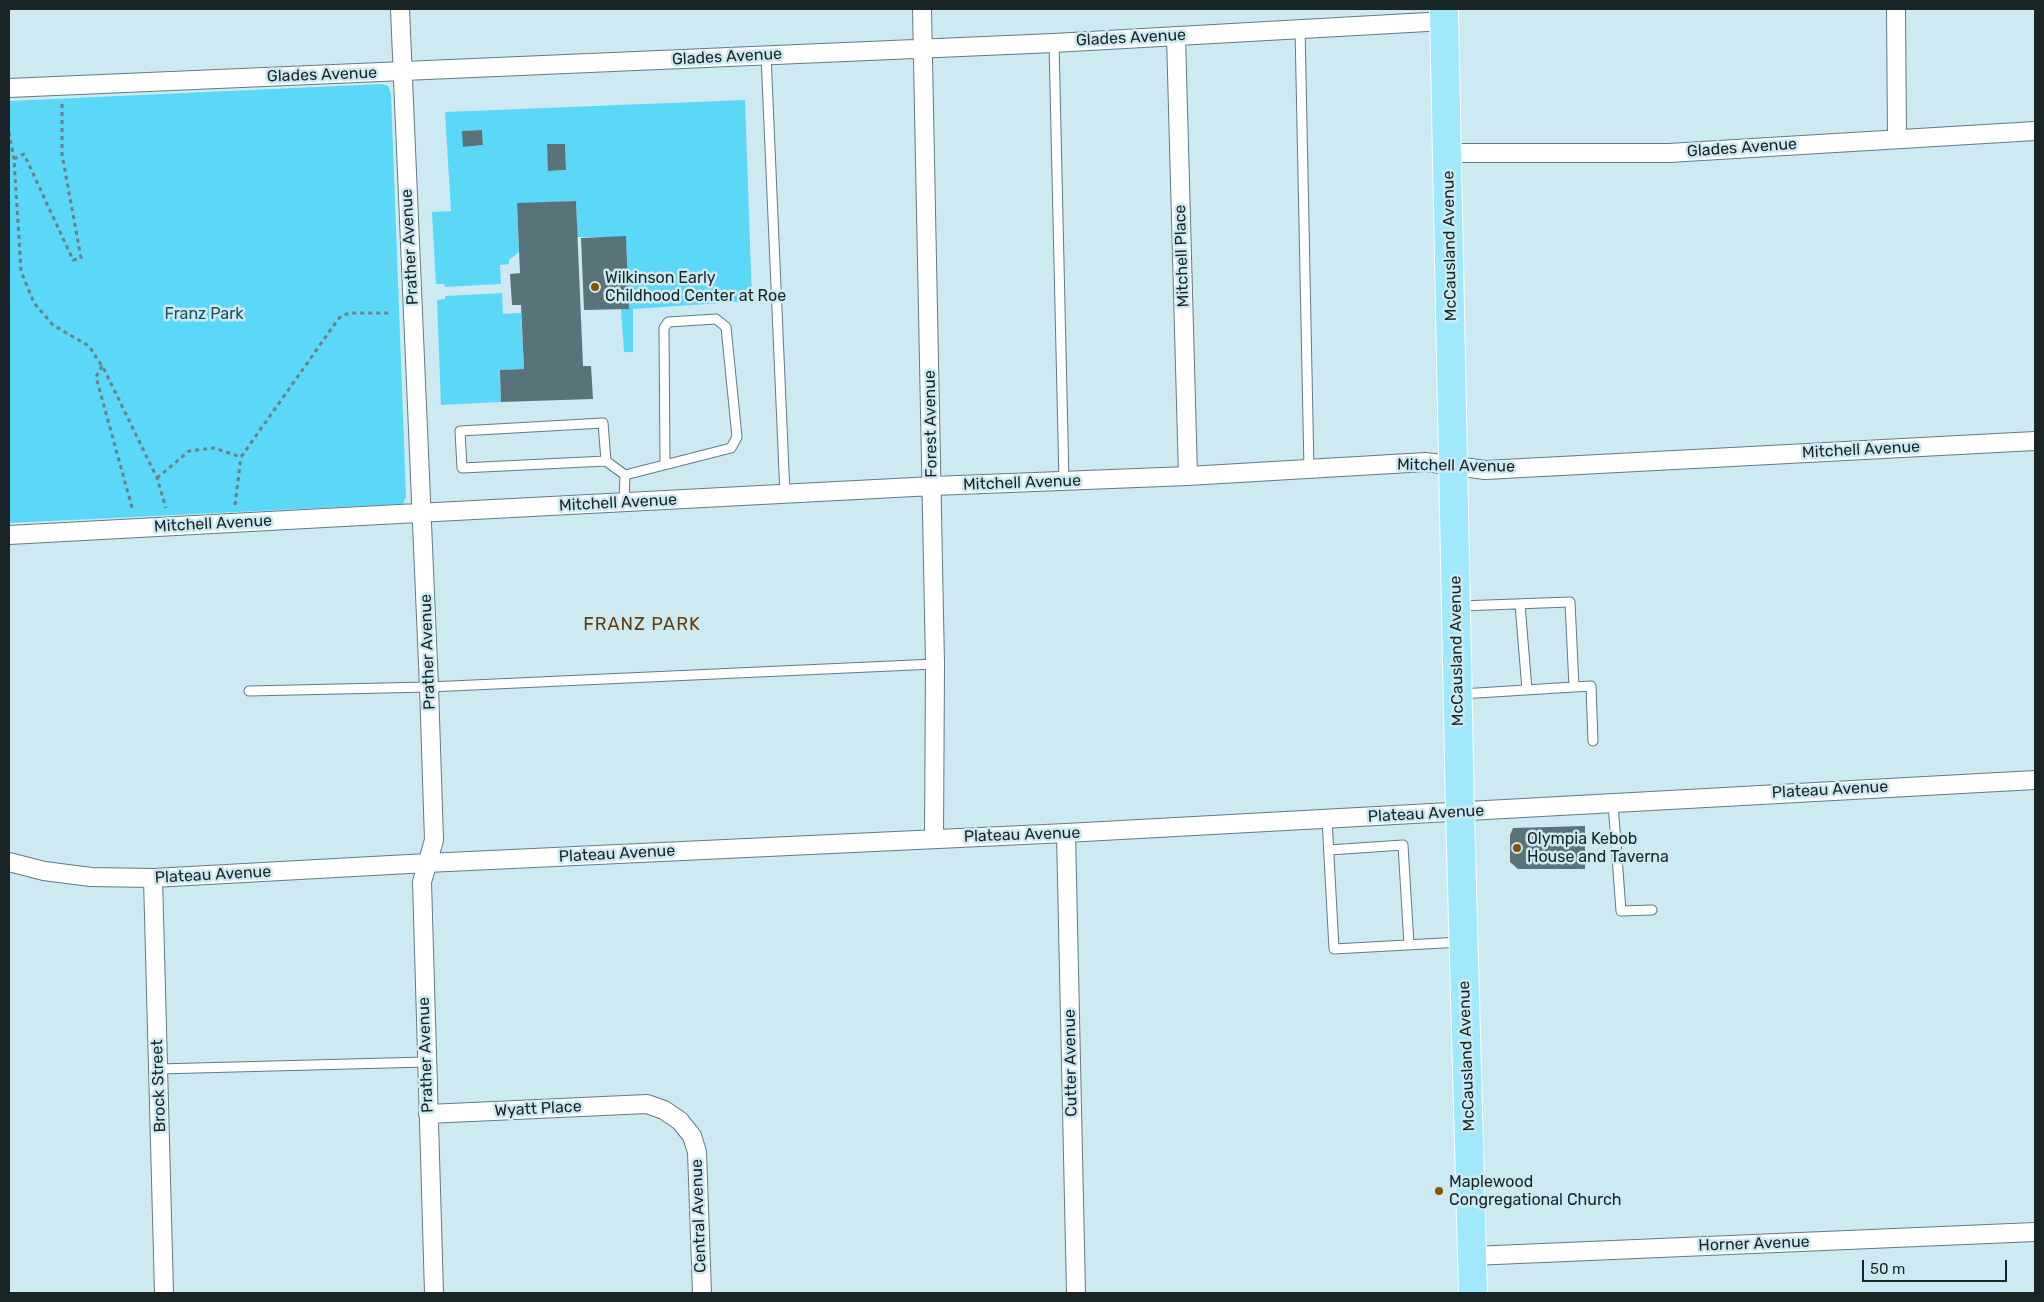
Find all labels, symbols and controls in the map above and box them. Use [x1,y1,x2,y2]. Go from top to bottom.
street label: Glades Avenue [1075,26,1187,50]
street label: Glades Avenue [671,45,783,69]
street label: Glades Avenue [267,63,377,87]
street label: Glades Avenue [1686,135,1798,161]
street label: McCausland Avenue [1439,170,1461,322]
street label: Prather Avenue [397,189,423,305]
street label: Mitchell Place [1171,204,1193,308]
place label: Wilkinson Early Childhood Center at Roe [605,268,786,306]
marker: Wilkinson Early Childhood Center at Roe [589,281,601,293]
park label: Franz Park [165,304,243,324]
street label: Forest Avenue [920,370,942,478]
street label: Mitchell Avenue [1802,437,1920,463]
street label: Mitchell Avenue [1397,455,1515,477]
street label: Mitchell Avenue [963,471,1081,495]
street label: Mitchell Avenue [559,490,677,516]
street label: Mitchell Avenue [154,511,272,537]
street label: McCausland Avenue [1446,575,1468,727]
street label: Prather Avenue [416,594,440,710]
district label: FRANZ PARK [582,614,702,636]
street label: Plateau Avenue [1771,777,1889,803]
street label: Plateau Avenue [1367,801,1485,827]
street label: Plateau Avenue [963,823,1081,847]
place label: Olympia Kebob House and Taverna [1527,829,1669,867]
street label: Plateau Avenue [558,841,676,867]
marker: Olympia Kebob House and Taverna [1511,842,1523,854]
street label: Plateau Avenue [154,862,272,888]
street label: McCausland Avenue [1455,980,1479,1132]
street label: Prather Avenue [414,997,438,1113]
street label: Cutter Avenue [1060,1009,1082,1117]
street label: Brock Street [148,1039,170,1133]
street label: Wyatt Place [494,1097,582,1121]
street label: Central Avenue [687,1159,711,1273]
place label: Maplewood Congregational Church [1449,1172,1621,1210]
marker: Maplewood Congregational Church [1433,1185,1445,1197]
street label: Horner Avenue [1698,1232,1810,1256]
scale bar [1864,1250,2009,1282]
text: 50 m [1870,1260,1905,1278]

